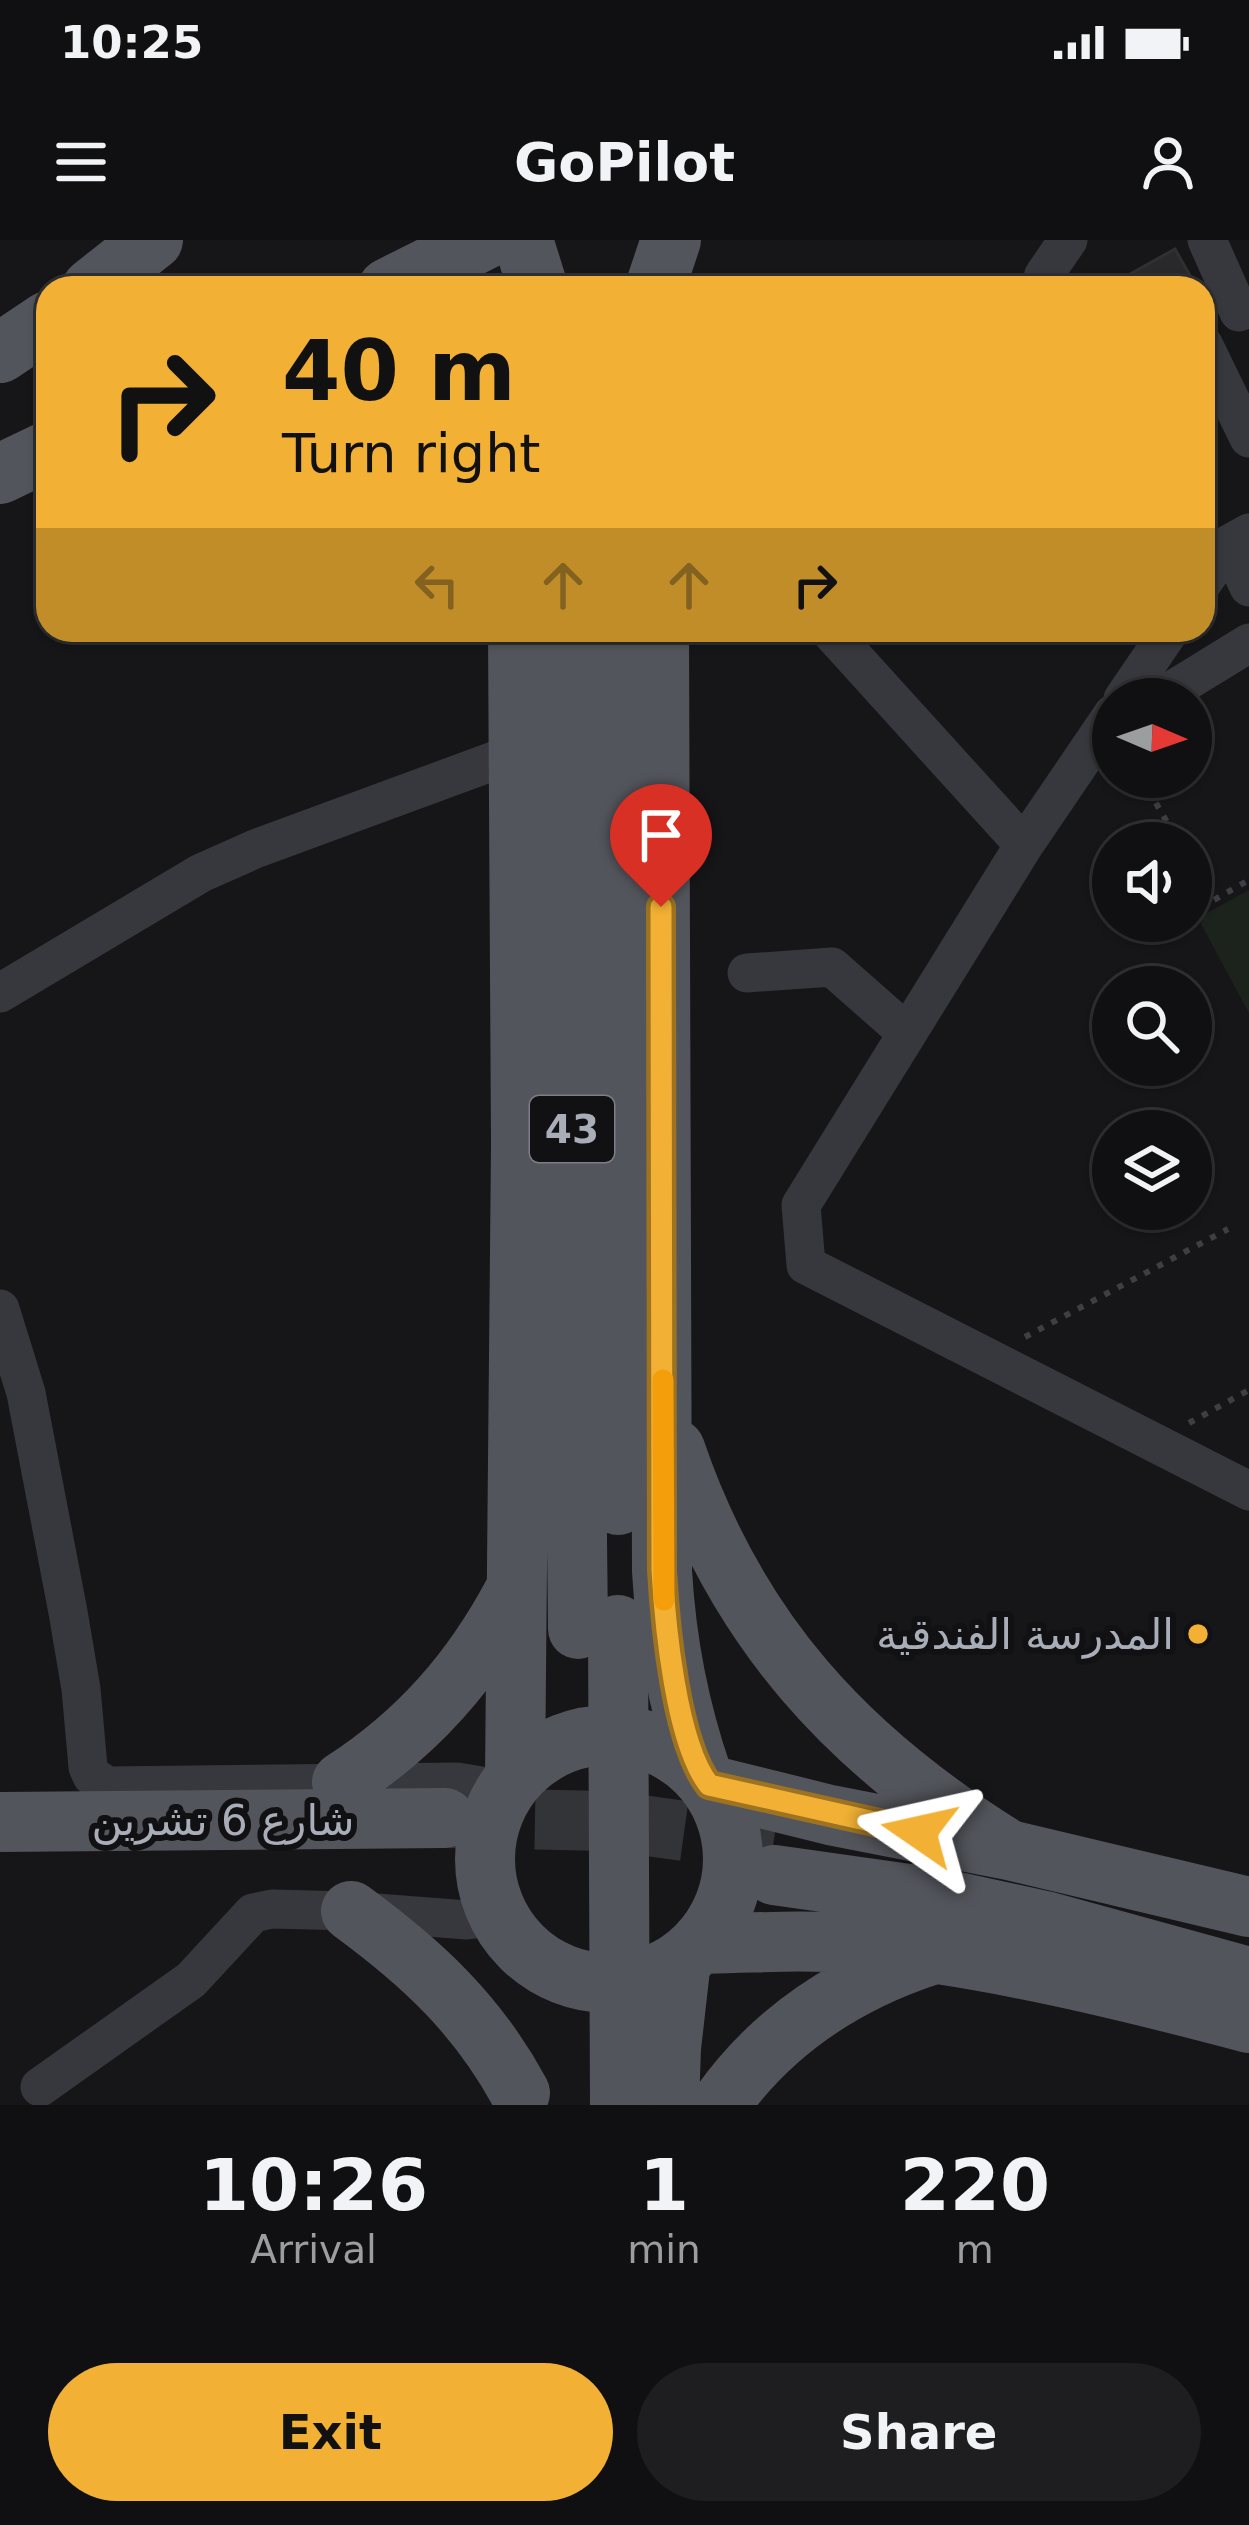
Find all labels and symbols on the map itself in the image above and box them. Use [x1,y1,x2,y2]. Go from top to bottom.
north arrow [1092,678,1212,798]
pin [610,784,712,907]
road number: 43 [530,1096,614,1162]
place label: المدرسة الفندقية [876,1610,1174,1659]
marker: المدرسة الفندقية [1185,1621,1211,1647]
position arrow [856,1769,982,1895]
street label: شارع 6 تشرين [92,1796,354,1845]

